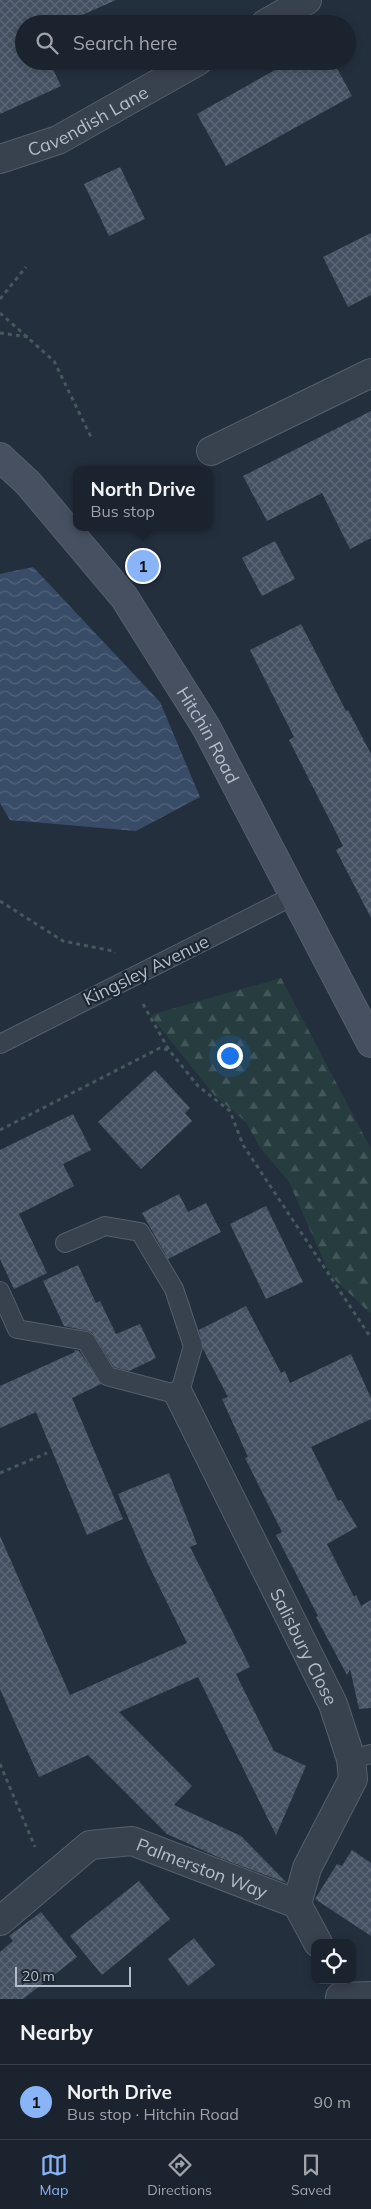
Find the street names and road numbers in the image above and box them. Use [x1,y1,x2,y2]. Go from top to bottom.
street label: Cavendish Lane [25,80,152,161]
street label: Hitchin Road [172,682,245,787]
street label: Kingsley Avenue [79,930,213,1010]
street label: Salisbury Close [266,1584,343,1709]
street label: Palmerston Way [133,1832,271,1903]

